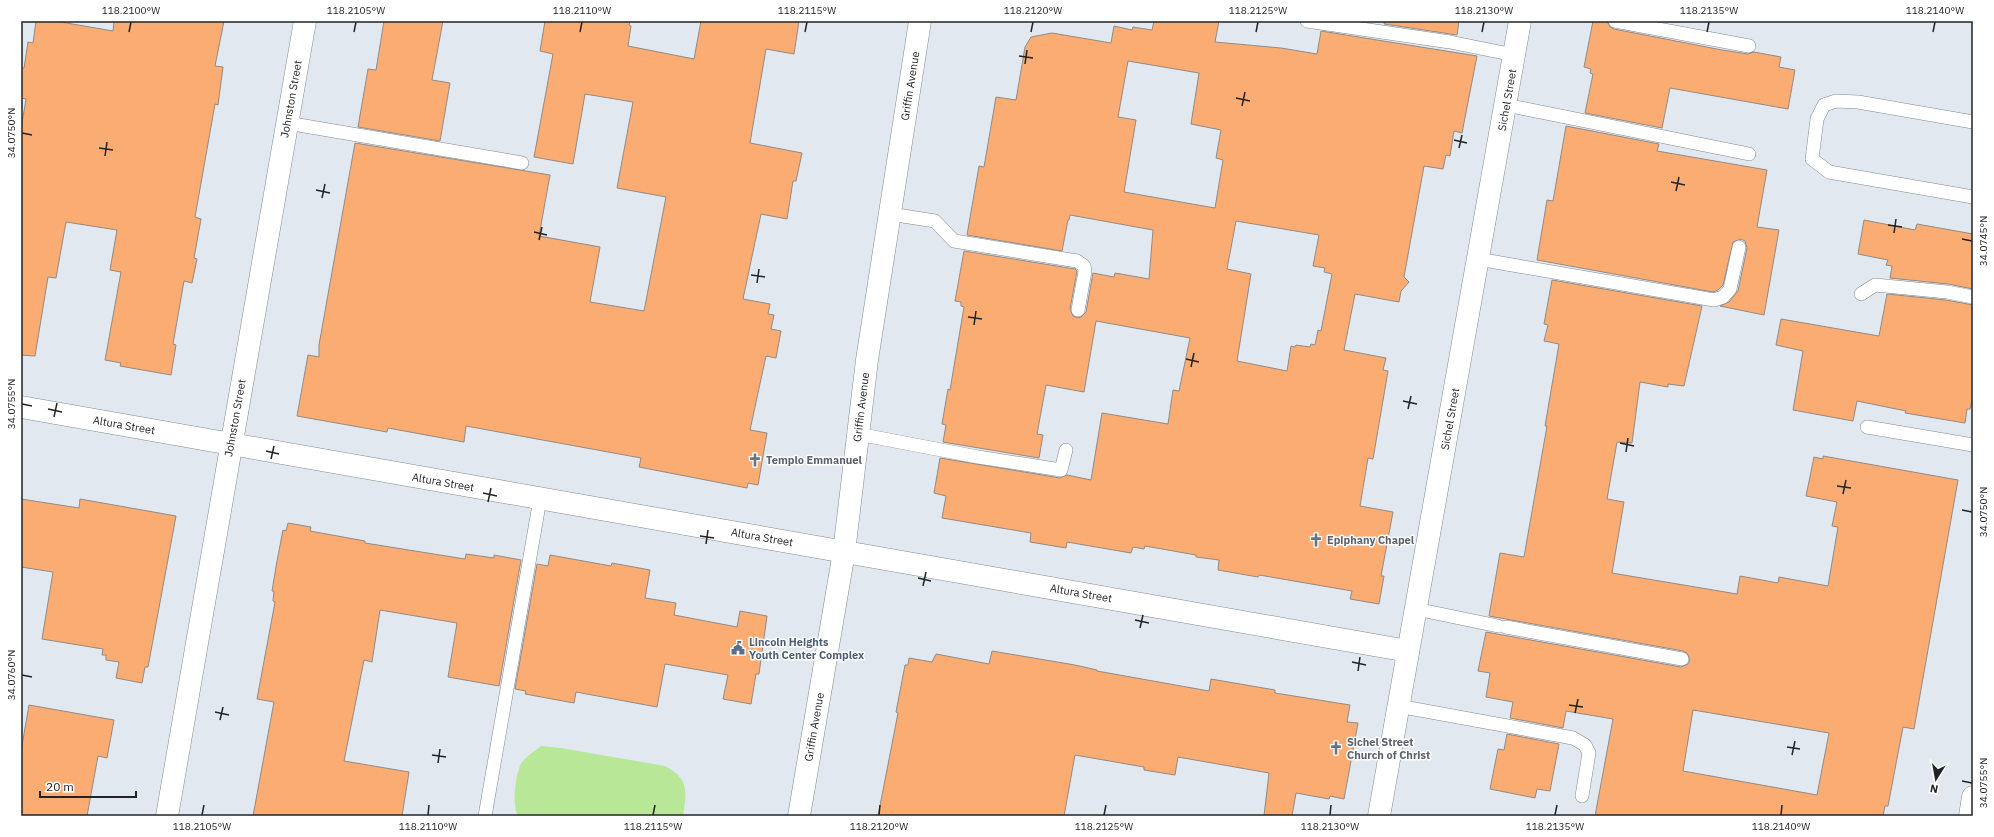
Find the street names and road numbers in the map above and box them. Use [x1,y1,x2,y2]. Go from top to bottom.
street label: Griffin Avenue [898,50,922,122]
street label: Johnston Street [277,59,305,139]
street label: Sichel Street [1495,68,1519,132]
street label: Griffin Avenue [850,372,872,442]
street label: Johnston Street [221,378,249,458]
street label: Sichel Street [1438,387,1462,451]
street label: Altura Street [92,413,156,437]
street label: Altura Street [411,470,475,494]
street label: Altura Street [730,525,794,549]
street label: Altura Street [1049,581,1113,605]
street label: Griffin Avenue [801,691,827,763]

